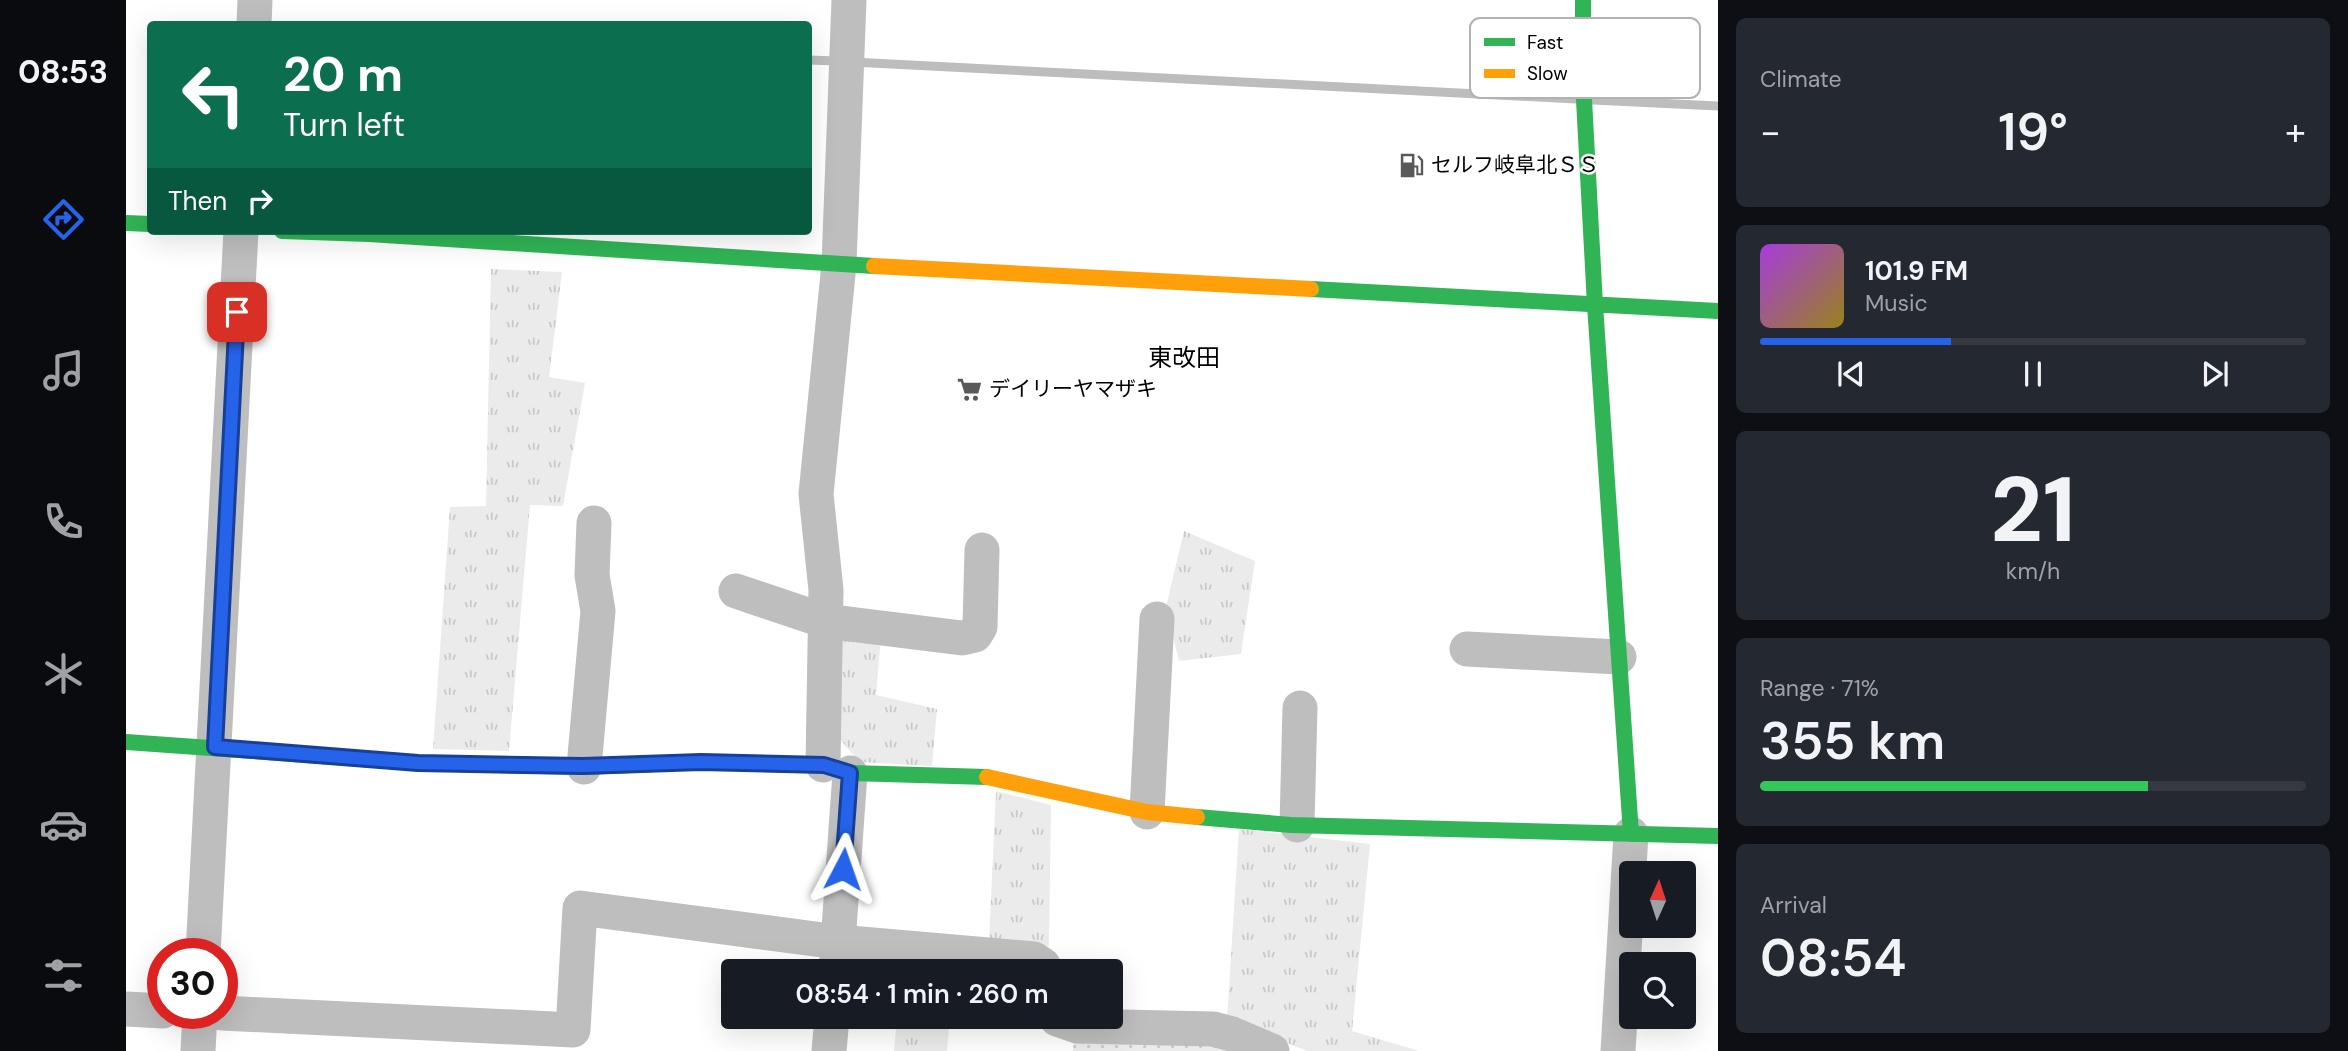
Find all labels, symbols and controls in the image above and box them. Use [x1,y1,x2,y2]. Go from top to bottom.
legend [1470,18,1700,98]
text: Fast [1527,30,1563,55]
text: 20 m [283,42,403,106]
icon: left [168,49,259,140]
text: 08:53 [18,51,108,93]
text: Slow [1527,61,1568,86]
text: Climate [1760,64,1842,94]
text: 19° [1998,98,2068,166]
text: Turn left [283,104,405,146]
text: − [1760,107,1781,157]
text: + [2285,107,2306,157]
fuel station icon: セルフ岐阜北ＳＳ [1397,151,1425,179]
place label: セルフ岐阜北ＳＳ [1431,151,1599,179]
icon: right [241,182,279,220]
text: Then [168,184,227,218]
icon: directions [39,195,88,244]
text: 101.9 FM [1865,254,1968,288]
pin [207,282,267,342]
text: Music [1865,288,1928,318]
icon: arrive [218,293,256,331]
district label: 東改田 [1148,342,1220,373]
icon: music [39,346,88,395]
icon: previous [1832,355,1870,393]
icon: pause [2014,355,2052,393]
icon: next [2196,355,2234,393]
supermarket icon: デイリーヤマザキ [955,375,983,403]
place label: デイリーヤマザキ [989,375,1157,403]
text: 21 [1990,451,2076,569]
icon: phone [39,497,88,546]
text: km/h [2006,556,2060,586]
icon: climate [39,649,88,698]
text: Range · 71% [1760,673,1879,703]
text: 355 km [1760,707,1945,775]
icon: car [39,800,88,849]
position arrow [806,832,880,906]
north arrow [1619,861,1696,938]
map controls [1619,861,1696,1029]
text: Arrival [1760,890,1827,920]
text: 08:54 [1760,924,1907,992]
speed limit sign: 30 [147,938,238,1029]
icon: filters [39,951,88,1000]
button: search [1619,952,1696,1029]
text: 08:54 · 1 min · 260 m [796,977,1048,1011]

